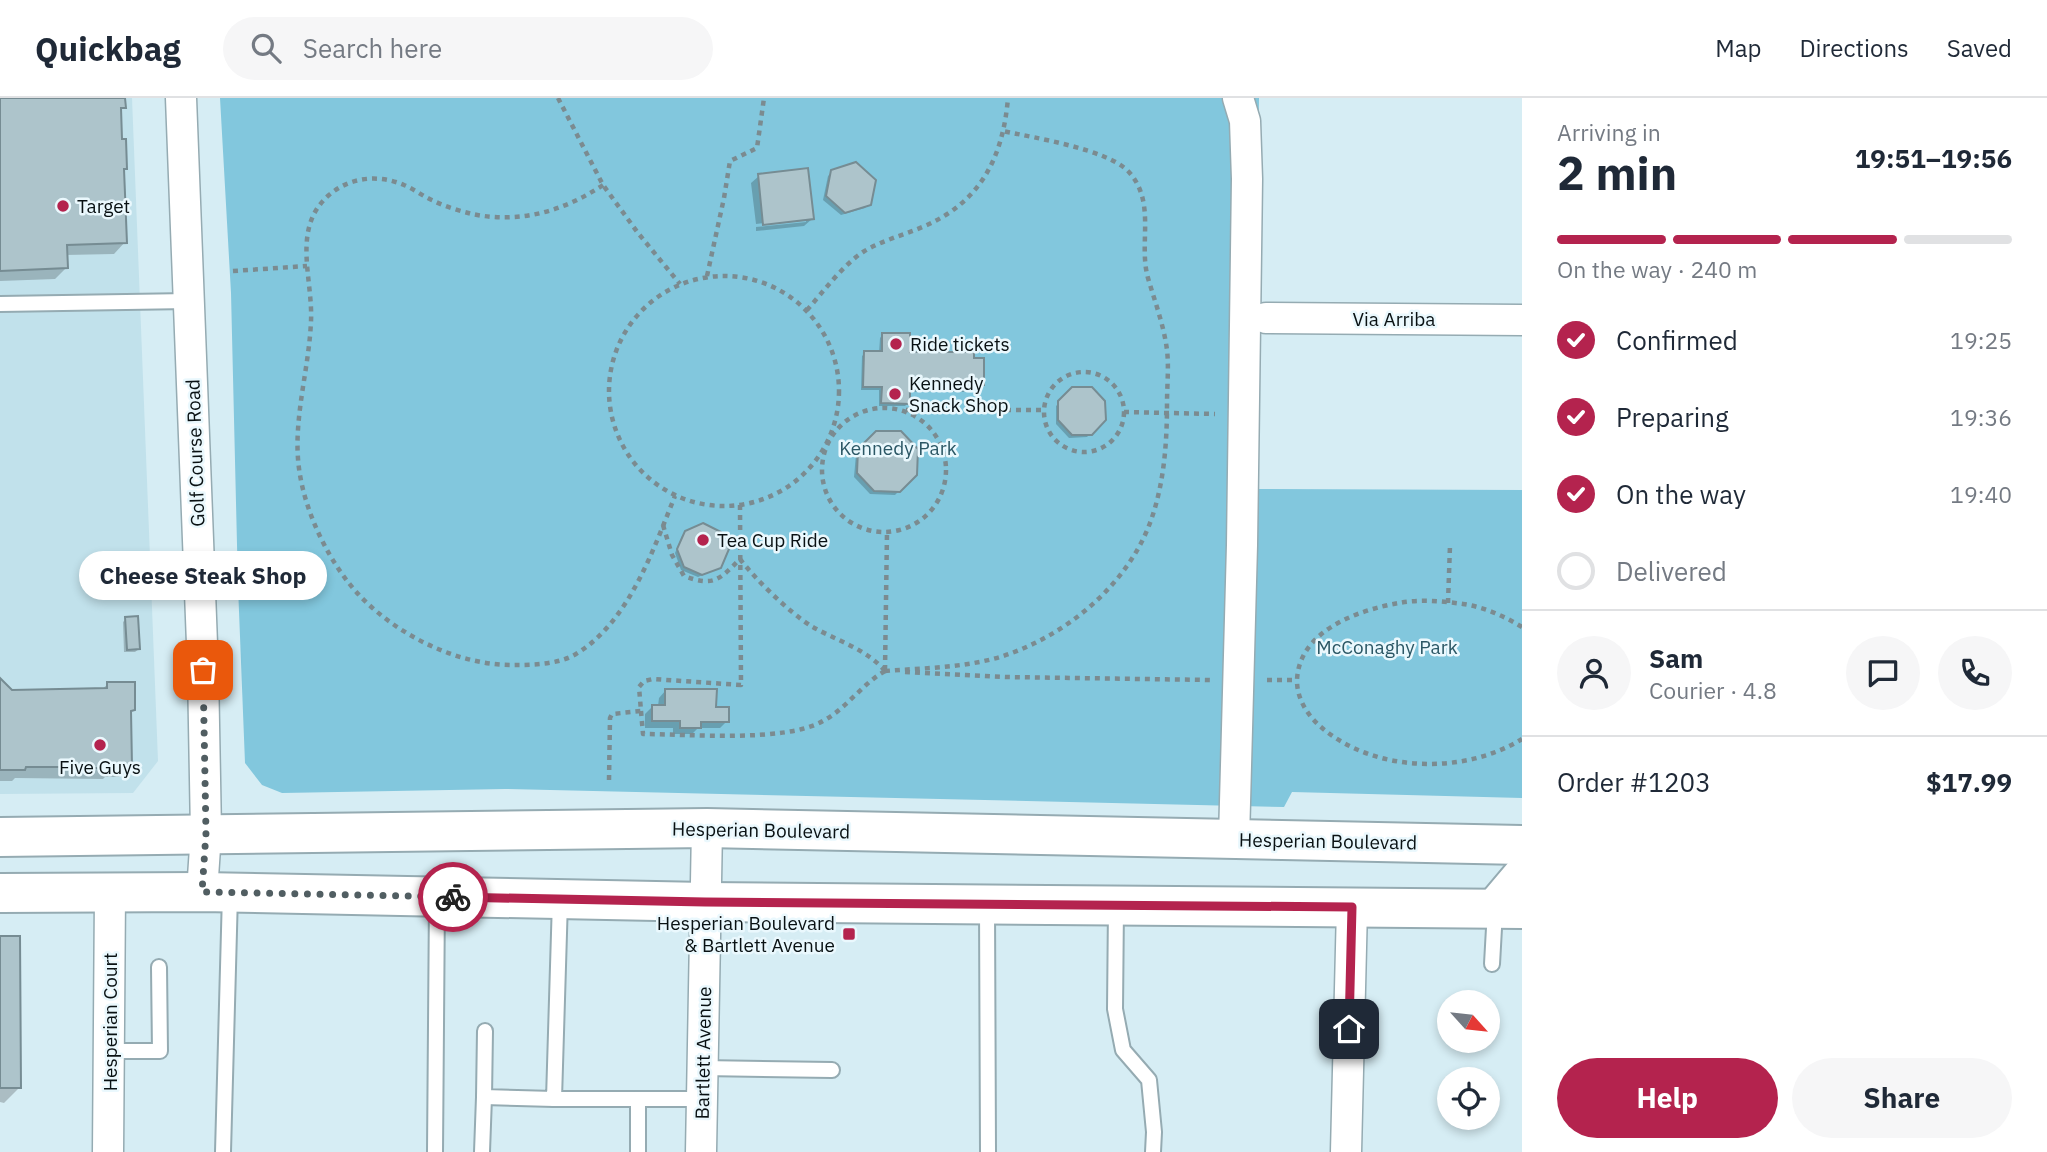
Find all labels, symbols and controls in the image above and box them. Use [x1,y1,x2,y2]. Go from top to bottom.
search box [223,17,713,80]
text: Quickbag [35,27,181,70]
icon: search [247,29,285,67]
text: Search here [303,31,442,65]
text: Map [1715,32,1761,64]
text: Directions [1799,32,1909,64]
text: Saved [1947,32,2012,64]
text: Arriving in [1557,117,1661,147]
text: 19:51–19:56 [1855,141,2012,175]
text: 2 min [1557,143,1677,203]
place label: Target [77,194,130,218]
marker: Target [55,198,71,214]
text: On the way · 240 m [1557,254,1757,284]
street label: Via Arriba [1353,307,1436,331]
icon: check [1557,321,1595,359]
text: Confirmed [1616,323,1738,357]
text: 19:25 [1950,325,2012,355]
place label: Ride tickets [910,332,1010,356]
marker: Ride tickets [888,336,904,352]
place label: Kennedy Snack Shop [909,371,1009,417]
street label: Golf Course Road [180,379,210,527]
marker: Kennedy Snack Shop [887,386,903,402]
icon: check [1557,398,1595,436]
text: Preparing [1616,400,1729,434]
text: 19:36 [1950,402,2012,432]
park label: Kennedy Park [839,436,957,460]
icon: check [1557,475,1595,513]
text: On the way [1616,477,1746,511]
text: 19:40 [1950,479,2012,509]
place label: Tea Cup Ride [717,528,828,552]
marker: Tea Cup Ride [695,532,711,548]
callout: Cheese Steak Shop [79,551,327,600]
text: Delivered [1616,554,1727,588]
text: Cheese Steak Shop [99,560,307,590]
park label: McConaghy Park [1316,635,1458,659]
button: person [1557,636,1631,710]
button: chat [1846,636,1920,710]
button: phone [1938,636,2012,710]
pin [173,640,233,700]
text: Sam [1649,641,1703,675]
icon: bag [184,651,222,689]
text: Courier · 4.8 [1649,675,1777,705]
marker: Five Guys [92,737,108,753]
place label: Five Guys [59,755,141,779]
text: Order #1203 [1557,765,1711,799]
text: $17.99 [1926,765,2012,799]
street label: Hesperian Boulevard [672,816,850,844]
street label: Hesperian Boulevard [1239,827,1417,855]
courier [418,862,488,932]
icon: bike [434,878,472,916]
place label: Hesperian Boulevard & Bartlett Avenue [657,911,835,957]
marker: Hesperian Boulevard & Bartlett Avenue [841,926,857,942]
street label: Hesperian Court [98,953,122,1091]
street label: Bartlett Avenue [690,986,716,1120]
north arrow [1437,990,1500,1054]
map controls [1437,990,1500,1130]
pin [1319,999,1379,1059]
icon: home [1330,1010,1368,1048]
button: Help [1557,1058,1778,1138]
button: Share [1792,1058,2012,1138]
button: locate [1437,1067,1500,1130]

